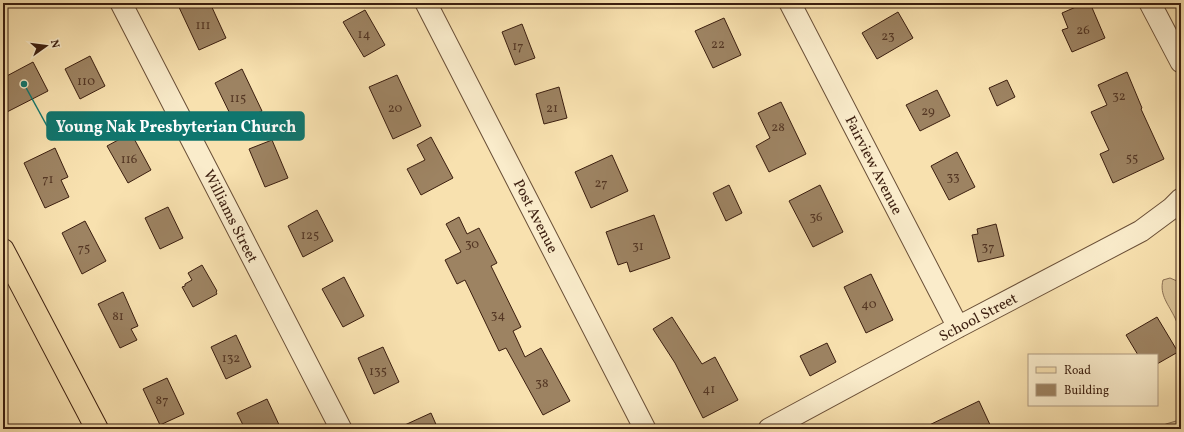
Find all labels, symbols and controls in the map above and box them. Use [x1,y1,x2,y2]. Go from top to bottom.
house number: 111 [195,17,211,35]
house number: 26 [1076,22,1090,40]
north arrow [26,26,66,66]
house number: 14 [358,26,371,44]
house number: 23 [881,28,895,46]
house number: 22 [711,36,725,54]
text: N [46,38,62,50]
house number: 17 [512,38,524,56]
house number: 110 [77,73,95,91]
house number: 32 [1112,88,1126,106]
house number: 115 [230,90,246,108]
house number: 20 [388,100,403,118]
house number: 21 [546,100,558,118]
house number: 29 [921,103,935,121]
callout: Young Nak Presbyterian Church [47,112,304,140]
street label: Fairview Avenue [839,113,907,219]
text: Young Nak Presbyterian Church [56,117,296,139]
house number: 28 [771,119,785,137]
house number: 55 [1126,150,1138,168]
house number: 116 [121,151,138,169]
street label: Williams Street [197,166,262,267]
house number: 33 [946,169,960,187]
house number: 71 [42,171,54,189]
house number: 27 [595,175,607,193]
street label: Post Avenue [507,176,562,257]
house number: 36 [809,209,823,227]
house number: 125 [301,227,319,245]
house number: 30 [465,236,479,254]
house number: 31 [632,238,644,256]
house number: 37 [982,239,994,257]
house number: 75 [78,240,90,258]
street label: School Street [936,289,1022,348]
house number: 40 [861,296,877,314]
house number: 34 [491,307,505,325]
house number: 81 [112,308,124,326]
house number: 132 [222,350,240,368]
legend [1028,354,1158,406]
house number: 135 [369,363,387,381]
text: Road [1064,363,1091,379]
house number: 38 [535,375,549,393]
house number: 41 [703,381,715,399]
text: Building [1064,383,1109,399]
house number: 87 [156,392,168,410]

